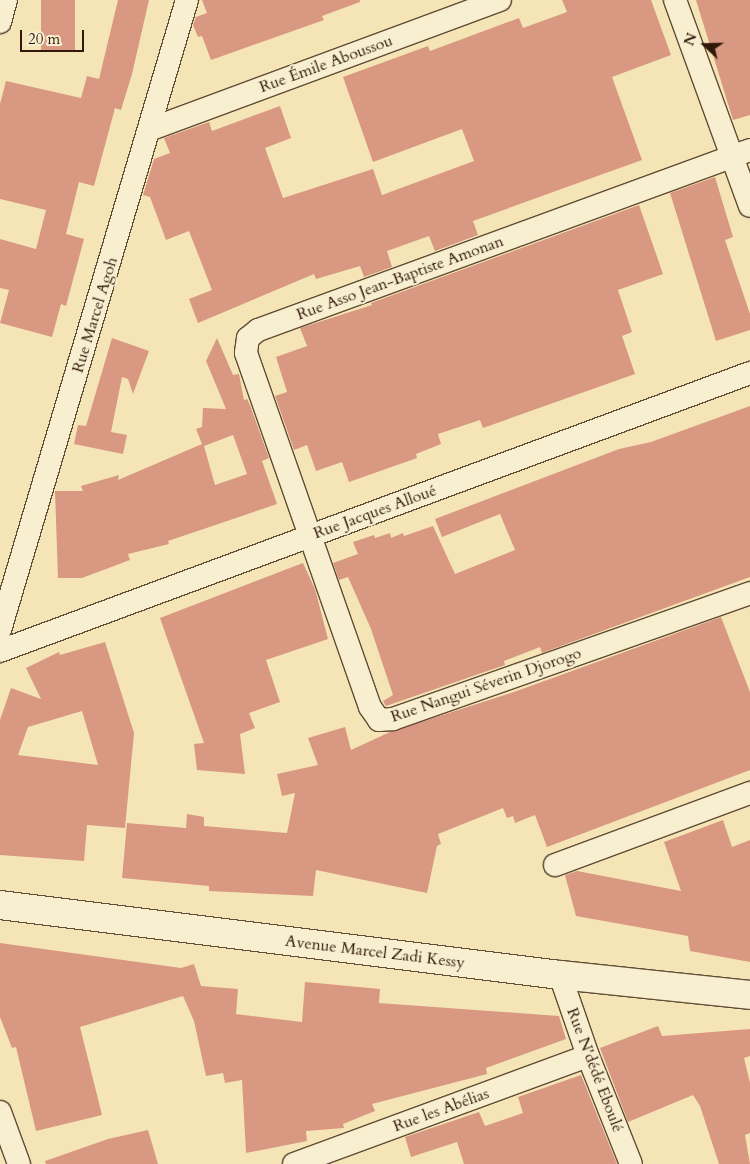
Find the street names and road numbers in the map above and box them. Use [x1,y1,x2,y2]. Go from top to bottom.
street label: Rue Émile Aboussou [257,31,395,97]
street label: Rue Asso Jean-Baptiste Amonan [294,232,506,324]
street label: Rue Marcel Agoh [68,255,122,375]
street label: Rue Jacques Alloué [311,481,439,543]
street label: Rue Nangui Séverin Djorogo [388,643,584,727]
street label: Avenue Marcel Zadi Kessy [284,931,466,973]
street label: Rue N'dédé Eboulé [562,1005,628,1135]
street label: Rue les Abélias [391,1084,491,1136]

